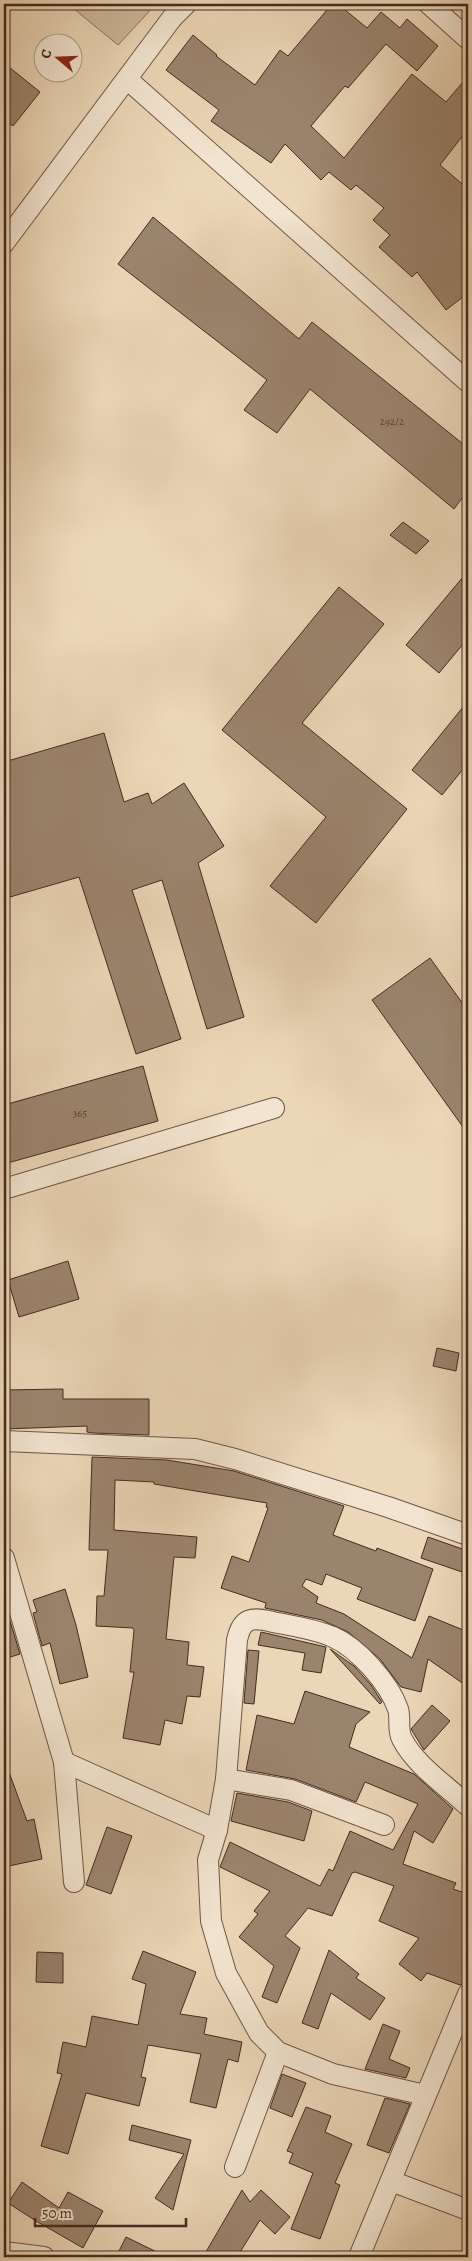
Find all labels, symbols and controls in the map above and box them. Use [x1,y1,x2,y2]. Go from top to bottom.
north arrow [32,32,82,82]
text: С [36,46,57,61]
house number: 292/2 [380,414,404,429]
house number: 365 [73,1106,87,1121]
scale bar [35,2196,186,2228]
text: 50 m [42,2203,72,2223]

